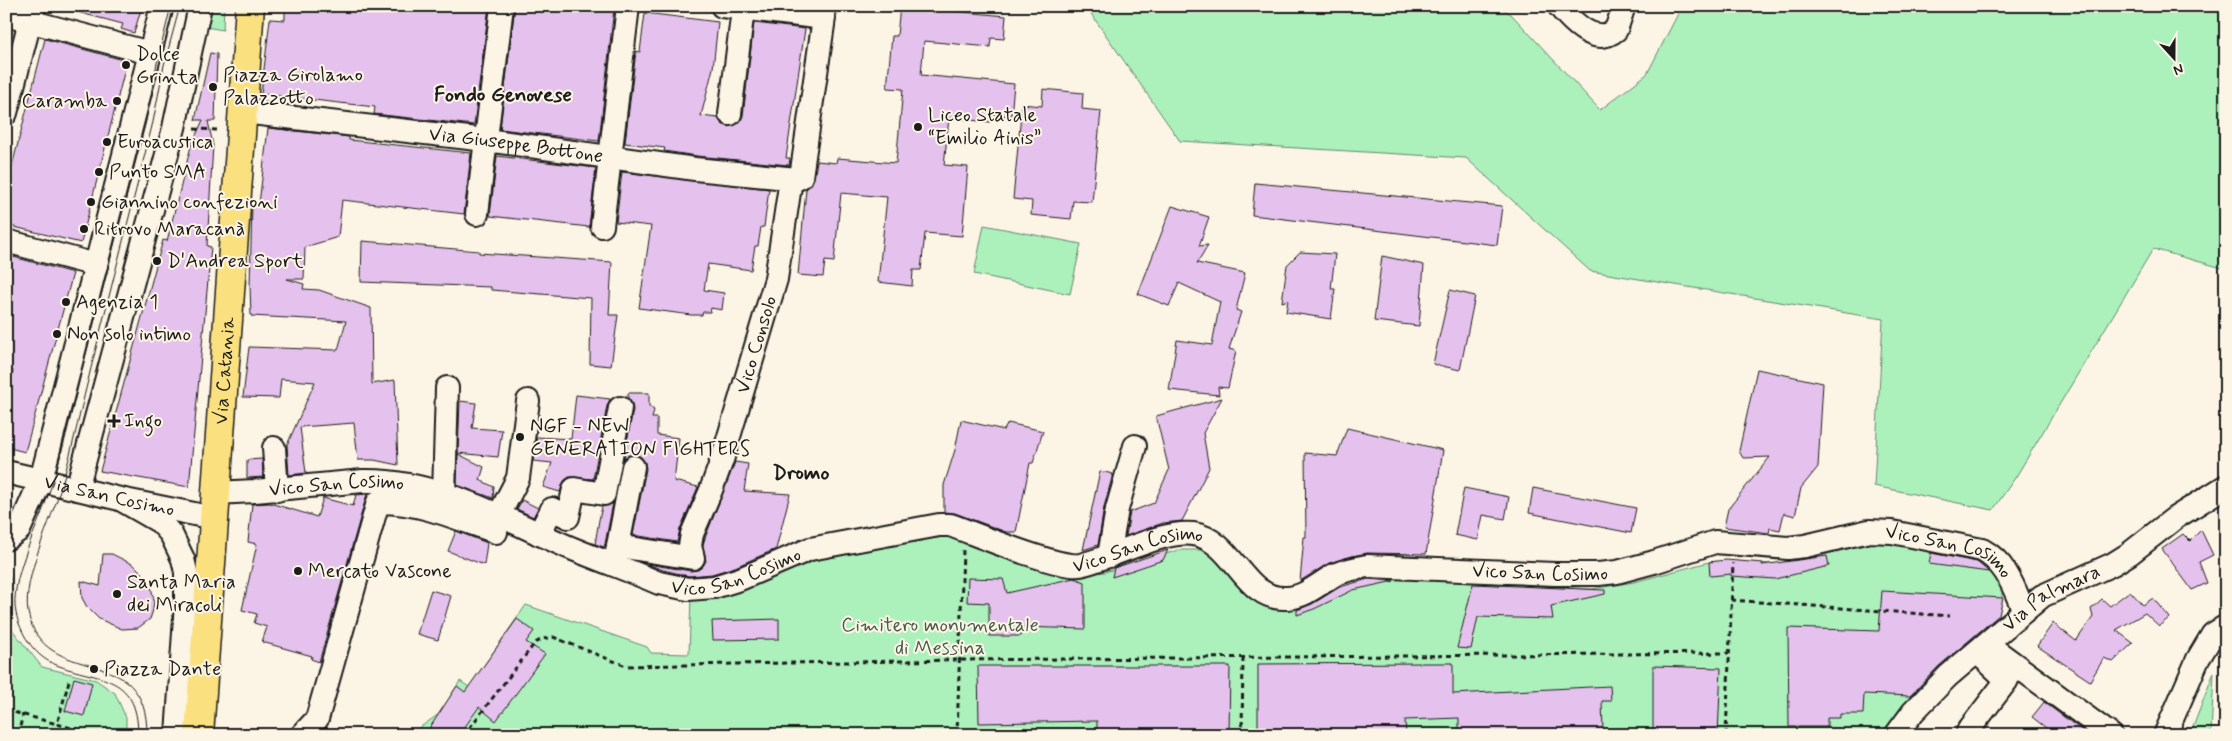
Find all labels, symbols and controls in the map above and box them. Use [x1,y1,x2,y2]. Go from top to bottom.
north arrow [2150,32,2200,82]
place label: Dolce Grinta [136,41,198,91]
marker: Dolce Grinta [120,59,132,71]
text: N [2171,59,2186,79]
place label: Piazza Girolamo Palazzotto [223,62,363,112]
marker: Piazza Girolamo Palazzotto [207,81,219,93]
district label: Fondo Genovese [434,81,572,109]
place label: Caramba [22,88,108,115]
marker: Caramba [111,95,123,107]
place label: Liceo Statale “Emilio Ainis” [928,102,1041,152]
street label: Via Giuseppe Bottone [427,120,605,170]
marker: Liceo Statale “Emilio Ainis” [912,121,924,133]
place label: Euroacustica [117,129,214,156]
marker: Euroacustica [101,136,113,148]
place label: Punto SMA [109,159,206,186]
marker: Punto SMA [93,166,105,178]
place label: Giannino confezioni [101,189,278,216]
marker: Giannino confezioni [85,196,97,208]
place label: Ritrovo Maracanà [94,216,245,243]
marker: Ritrovo Maracanà [78,223,90,235]
place label: D'Andrea Sport [167,248,304,275]
marker: D'Andrea Sport [151,255,163,267]
place label: Agenzia 1 [76,289,158,316]
street label: Vico Consolo [729,293,784,397]
marker: Agenzia 1 [60,296,72,308]
street label: Via Catania [207,315,242,426]
place label: Non solo intimo [67,321,191,348]
marker: Non solo intimo [51,328,63,340]
place label: Ingo [124,408,162,437]
place label: NGF - NEW GENERATION FIGHTERS [530,413,750,463]
marker: Ingo [108,415,120,427]
marker: NGF - NEW GENERATION FIGHTERS [514,431,526,443]
district label: Dromo [773,459,829,487]
street label: Vico San Cosimo [268,467,406,503]
street label: Via San Cosimo [41,468,177,523]
street label: Vico San Cosimo [1885,518,2019,583]
street label: Vico San Cosimo [1071,520,1207,579]
street label: Vico San Cosimo [668,541,805,602]
street label: Vico San Cosimo [1472,557,1609,588]
place label: Mercato Vascone [308,558,452,585]
street label: Via Palmara [1996,558,2104,638]
marker: Mercato Vascone [292,565,304,577]
place label: Santa Maria dei Miracoli [127,569,236,619]
marker: Santa Maria dei Miracoli [111,588,123,600]
park label: Cimitero monumentale di Messina [841,612,1039,662]
place label: Piazza Dante [104,656,221,683]
marker: Piazza Dante [88,663,100,675]

